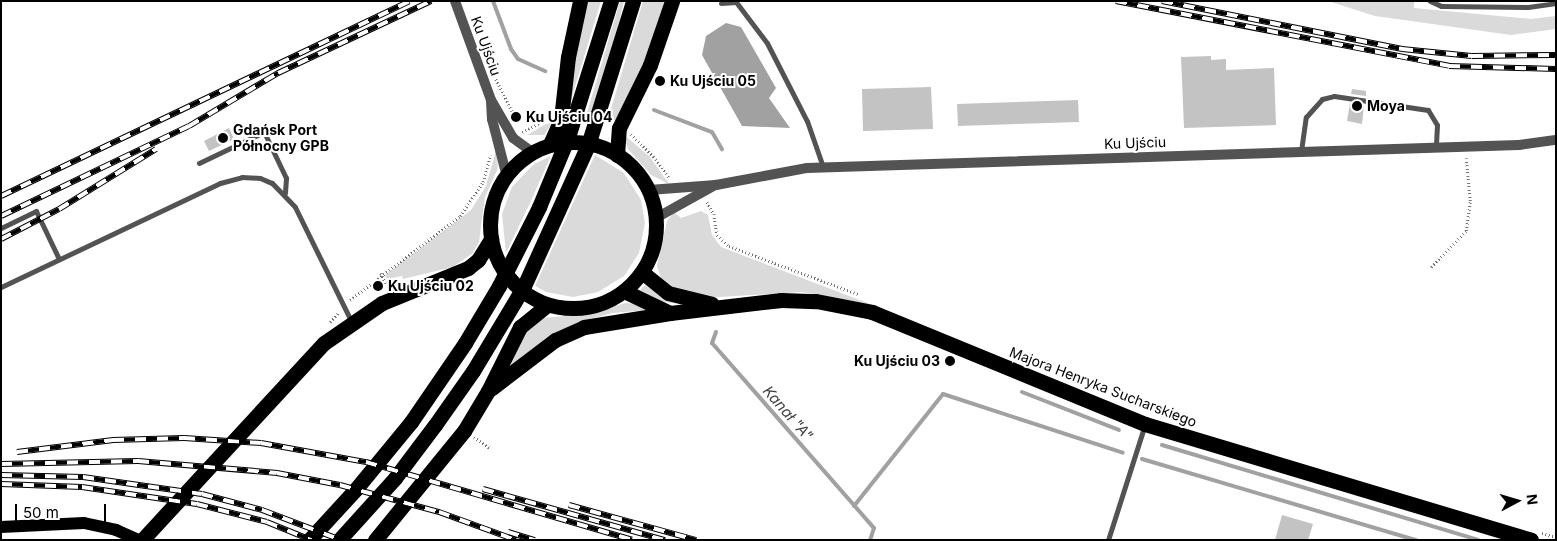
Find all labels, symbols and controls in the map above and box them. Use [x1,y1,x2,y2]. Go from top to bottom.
street label: Ku Ujściu [468,14,504,78]
place label: Ku Ujściu 05 [670,73,756,89]
marker: Ku Ujściu 05 [654,75,666,87]
place label: Moya [1367,98,1405,114]
marker: Moya [1351,100,1363,112]
place label: Ku Ujściu 04 [526,109,612,125]
marker: Ku Ujściu 04 [510,111,522,123]
place label: Gdańsk Port Północny GPB [233,122,329,154]
marker: Gdańsk Port Północny GPB [217,132,229,144]
street label: Ku Ujściu [1104,134,1166,152]
place label: Ku Ujściu 02 [388,278,474,294]
marker: Ku Ujściu 02 [372,280,384,292]
street label: Majora Henryka Sucharskiego [1007,343,1199,431]
place label: Ku Ujściu 03 [854,353,940,369]
marker: Ku Ujściu 03 [944,355,956,367]
water label: Kanał "A" [759,382,817,444]
north arrow [1492,476,1542,526]
text: N [1523,493,1541,506]
scale bar [18,494,109,526]
text: 50 m [23,503,59,522]

